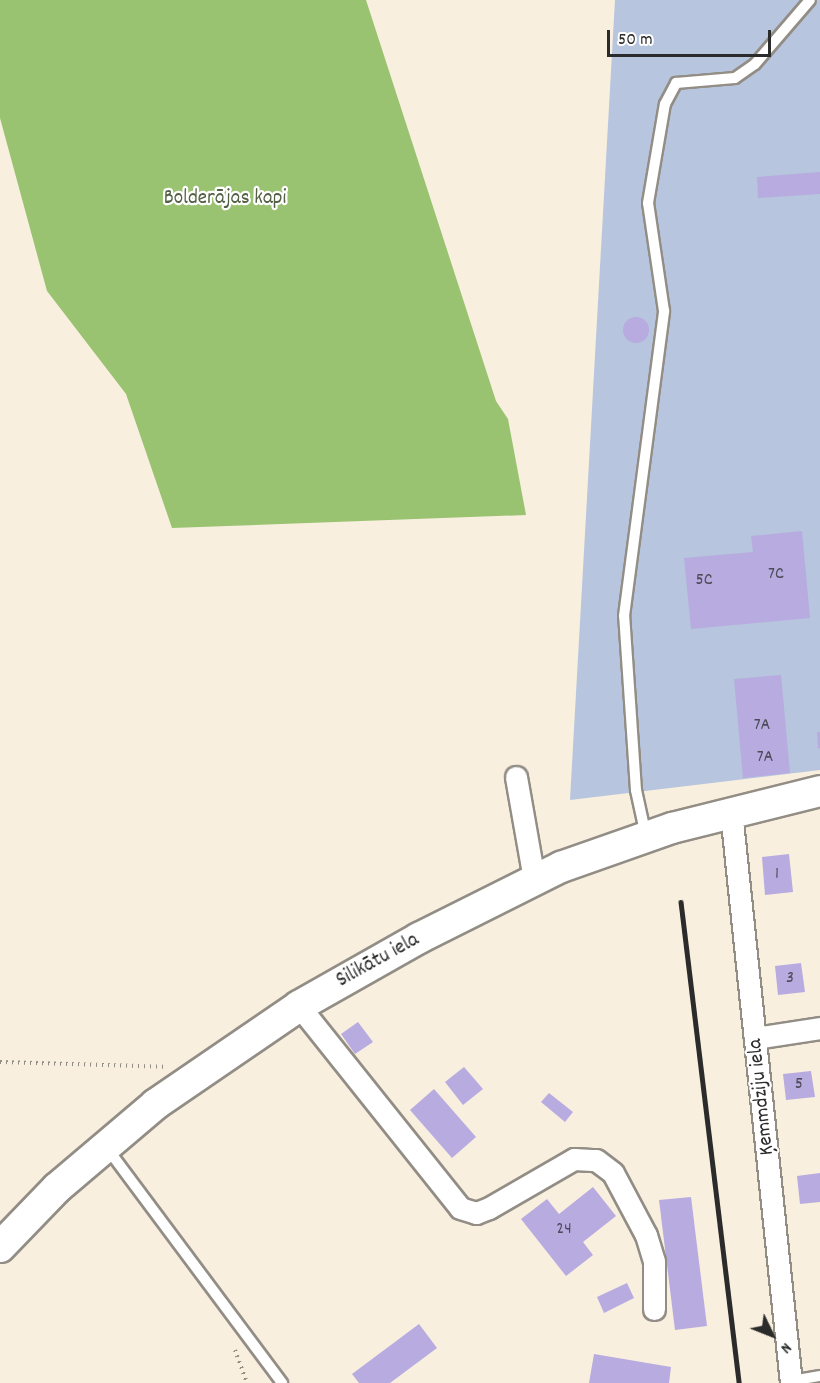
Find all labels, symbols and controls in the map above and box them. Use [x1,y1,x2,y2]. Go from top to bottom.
scale bar [610,18,774,56]
text: 50 m [618,28,653,53]
park label: Bolderājas kapi [164,186,286,212]
house number: 7C [768,564,784,586]
house number: 5C [695,570,713,592]
house number: 7A [754,715,770,737]
house number: 7A [757,747,773,769]
house number: 1 [775,864,779,886]
street label: Silikātu iela [332,928,424,994]
house number: 3 [786,968,794,990]
street label: Ķemmdziju iela [743,1038,781,1156]
house number: 5 [795,1074,803,1096]
house number: 24 [556,1219,572,1241]
north arrow [742,1305,802,1365]
text: N [774,1337,797,1358]

